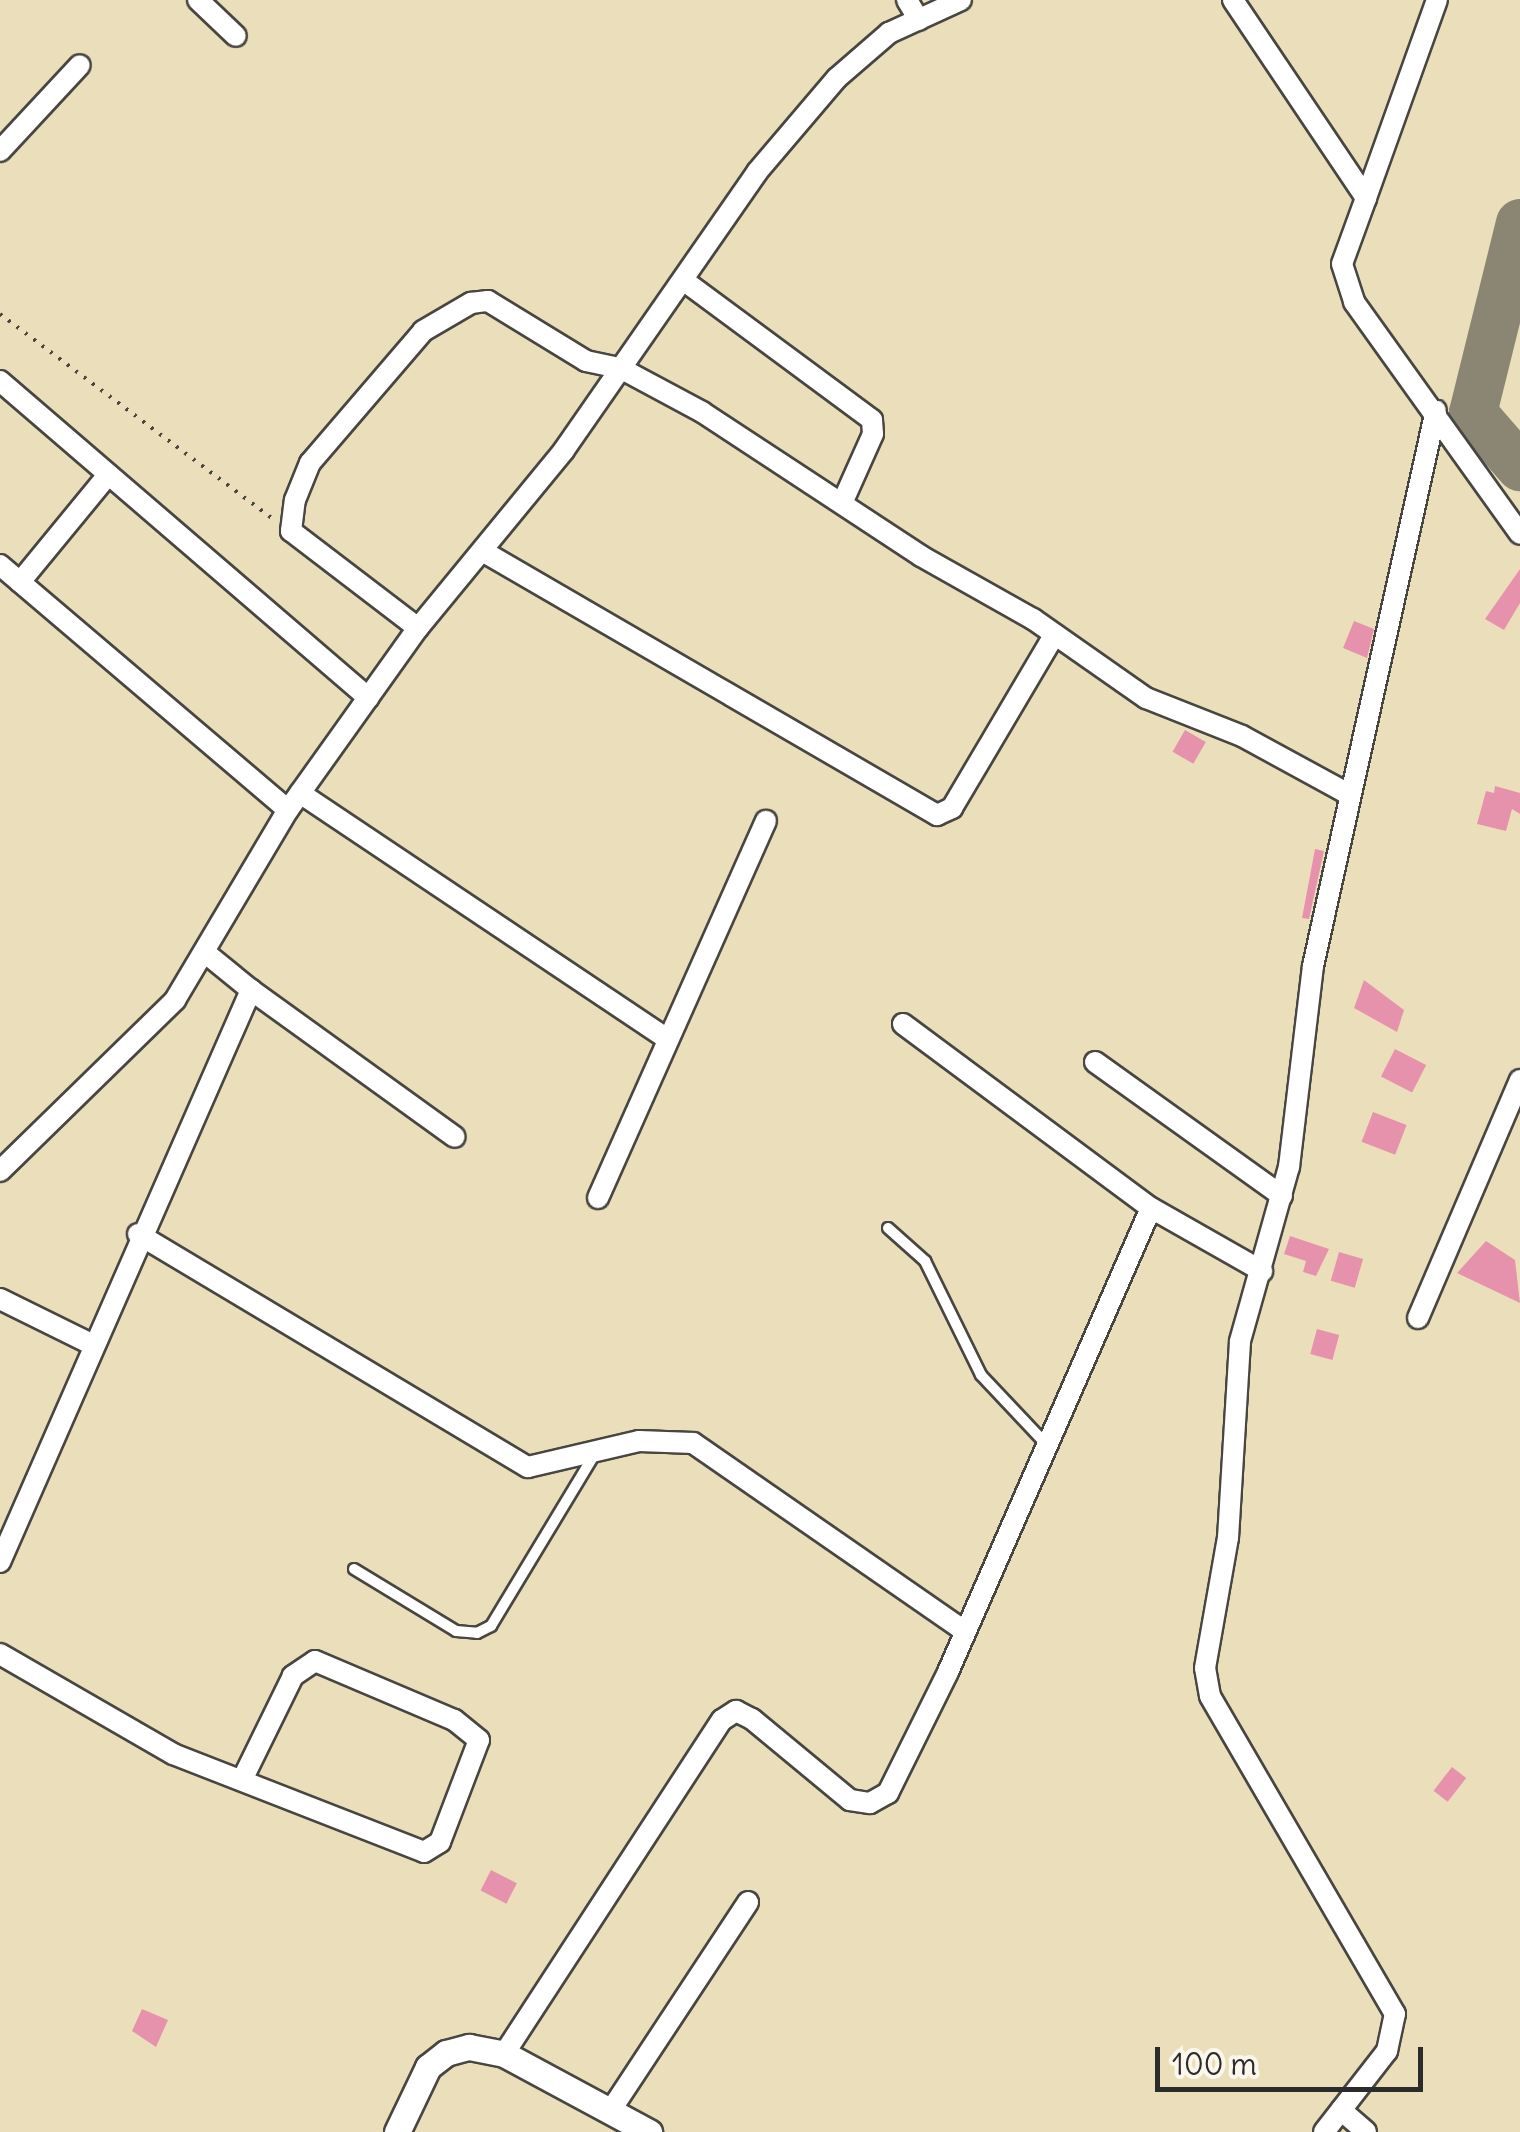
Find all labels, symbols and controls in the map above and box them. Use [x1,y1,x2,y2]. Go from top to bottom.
scale bar [1160,2027,1428,2089]
text: 100 m [1172,2045,1257,2083]

